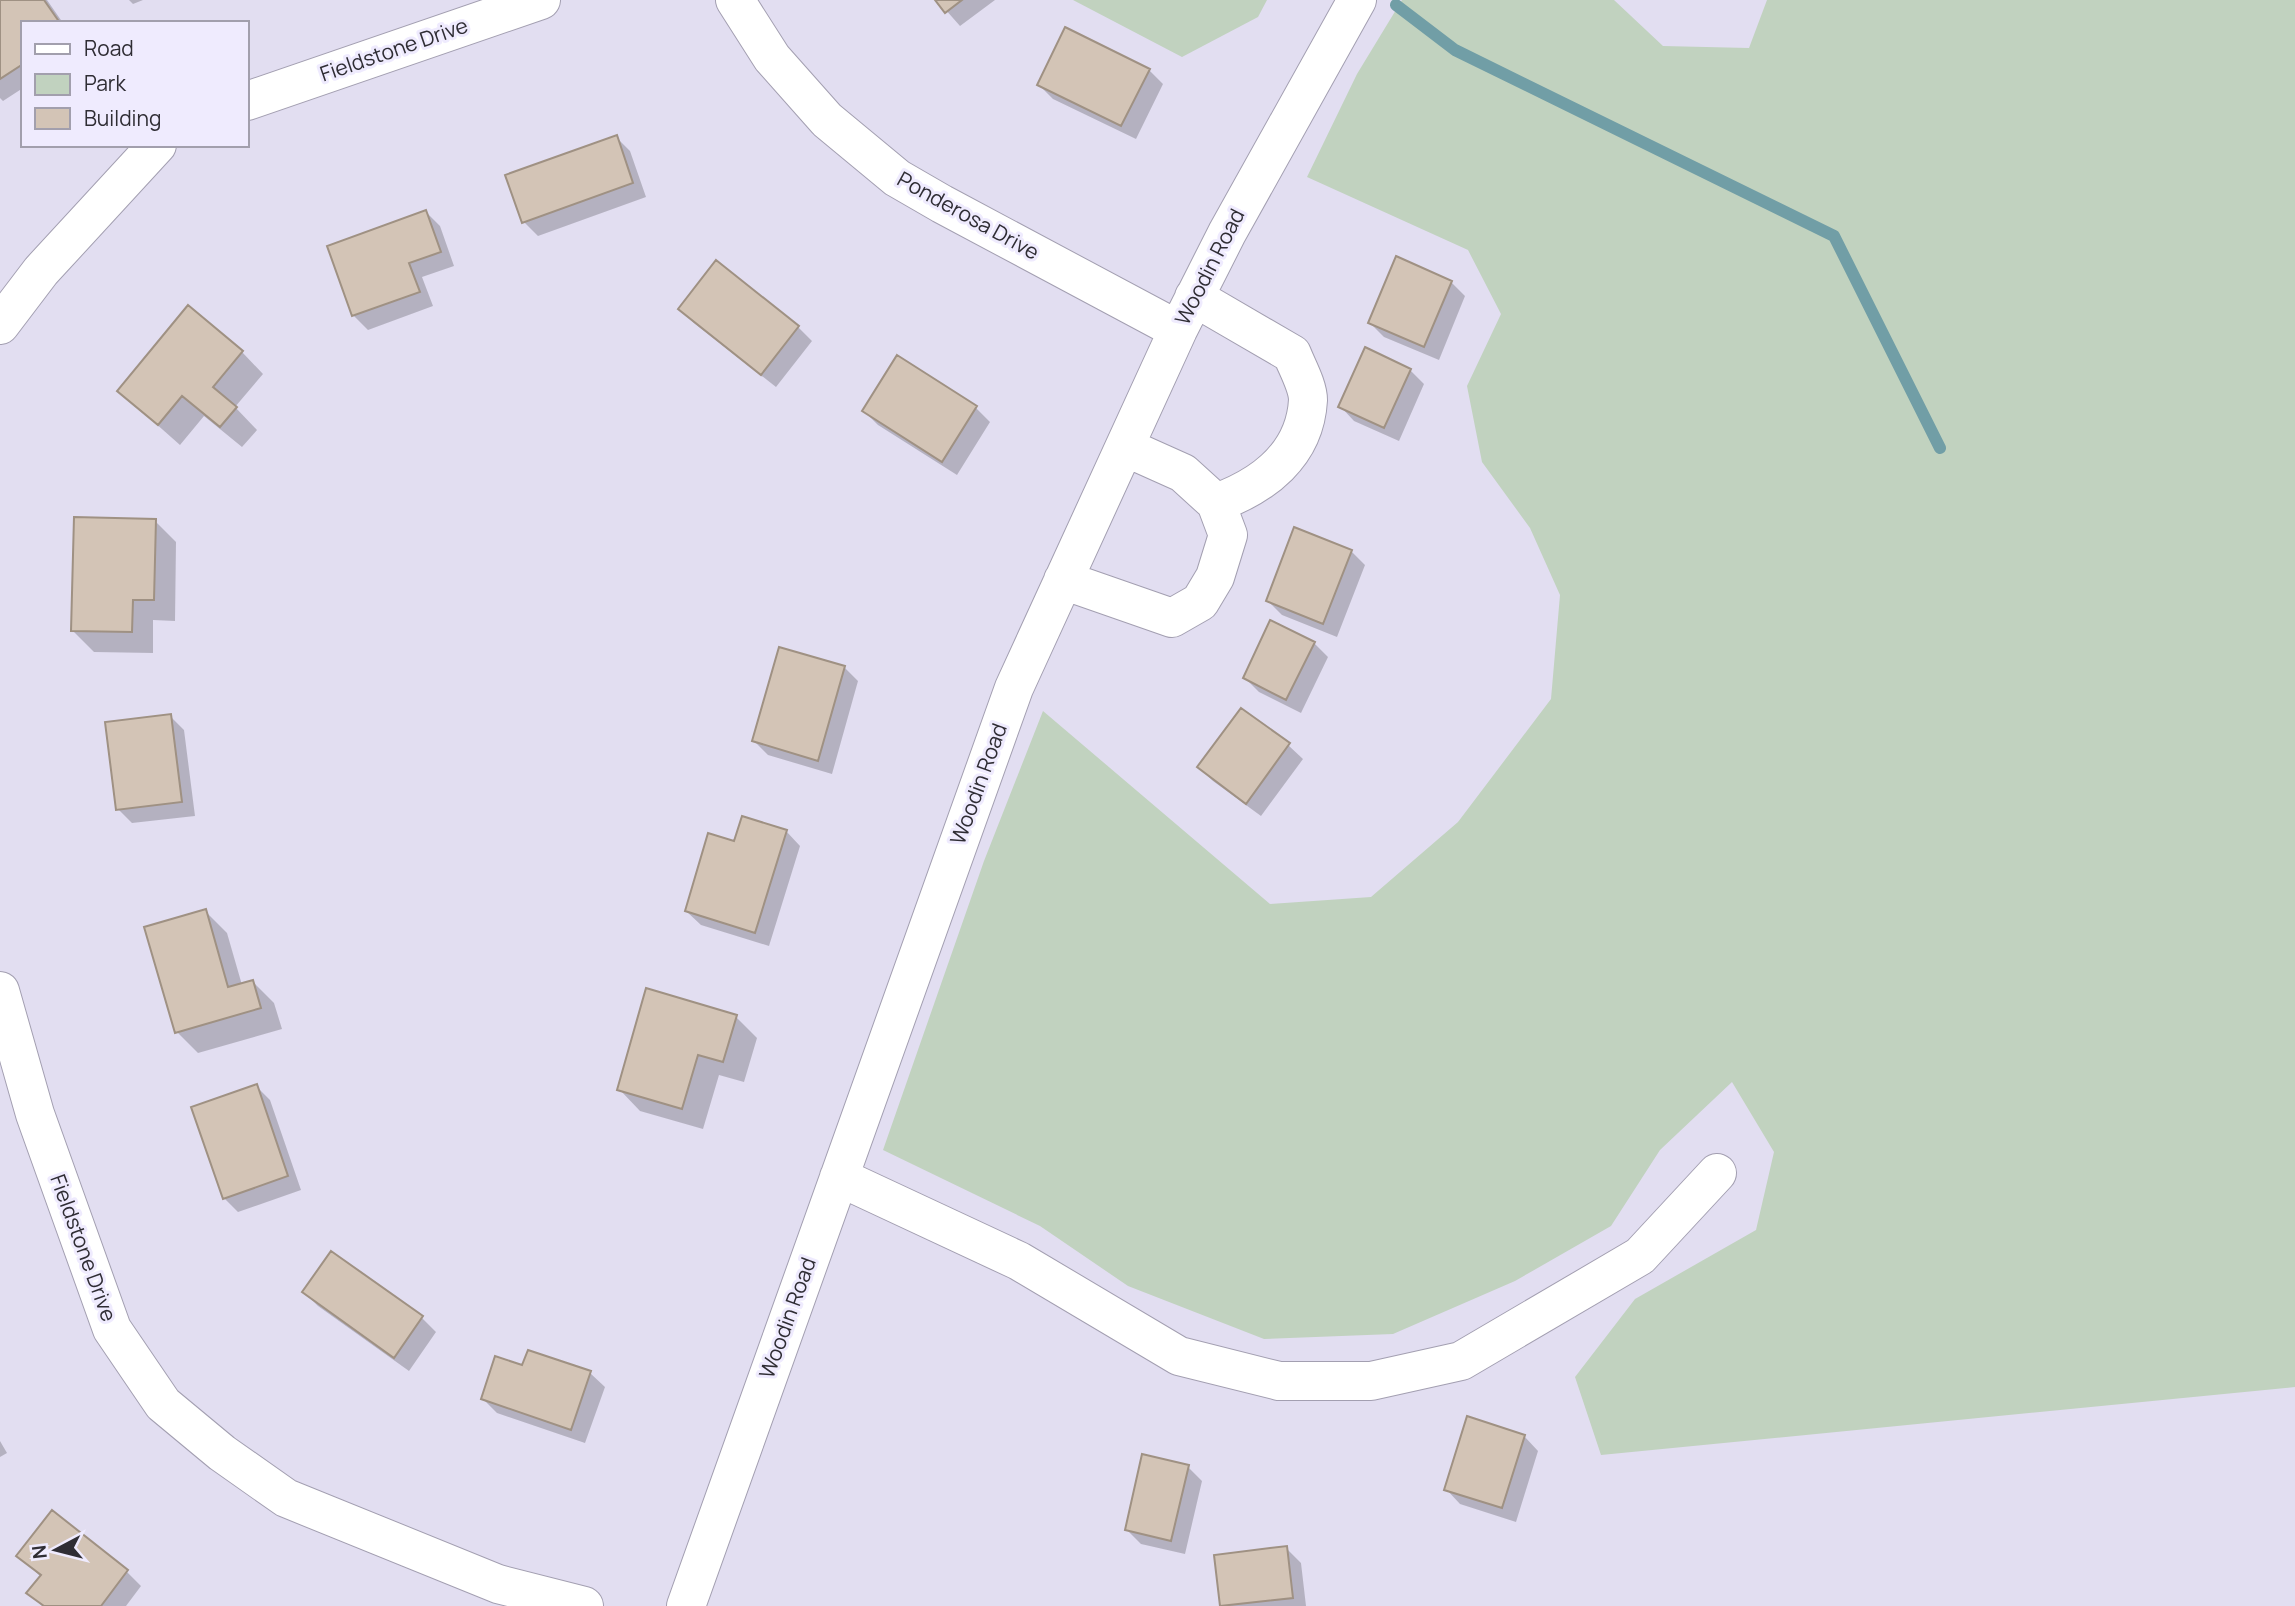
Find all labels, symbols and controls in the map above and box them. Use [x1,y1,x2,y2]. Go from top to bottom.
street label: Fieldstone Drive [316,11,471,87]
legend [21,21,248,147]
text: Road [84,34,134,62]
text: Park [84,69,126,97]
text: Building [84,104,161,132]
street label: Ponderosa Drive [893,165,1044,266]
street label: Woodin Road [1168,204,1250,329]
street label: Woodin Road [943,719,1013,848]
street label: Fieldstone Drive [44,1170,124,1325]
street label: Woodin Road [752,1253,822,1382]
north arrow [21,1515,91,1585]
text: N [25,1544,53,1560]

